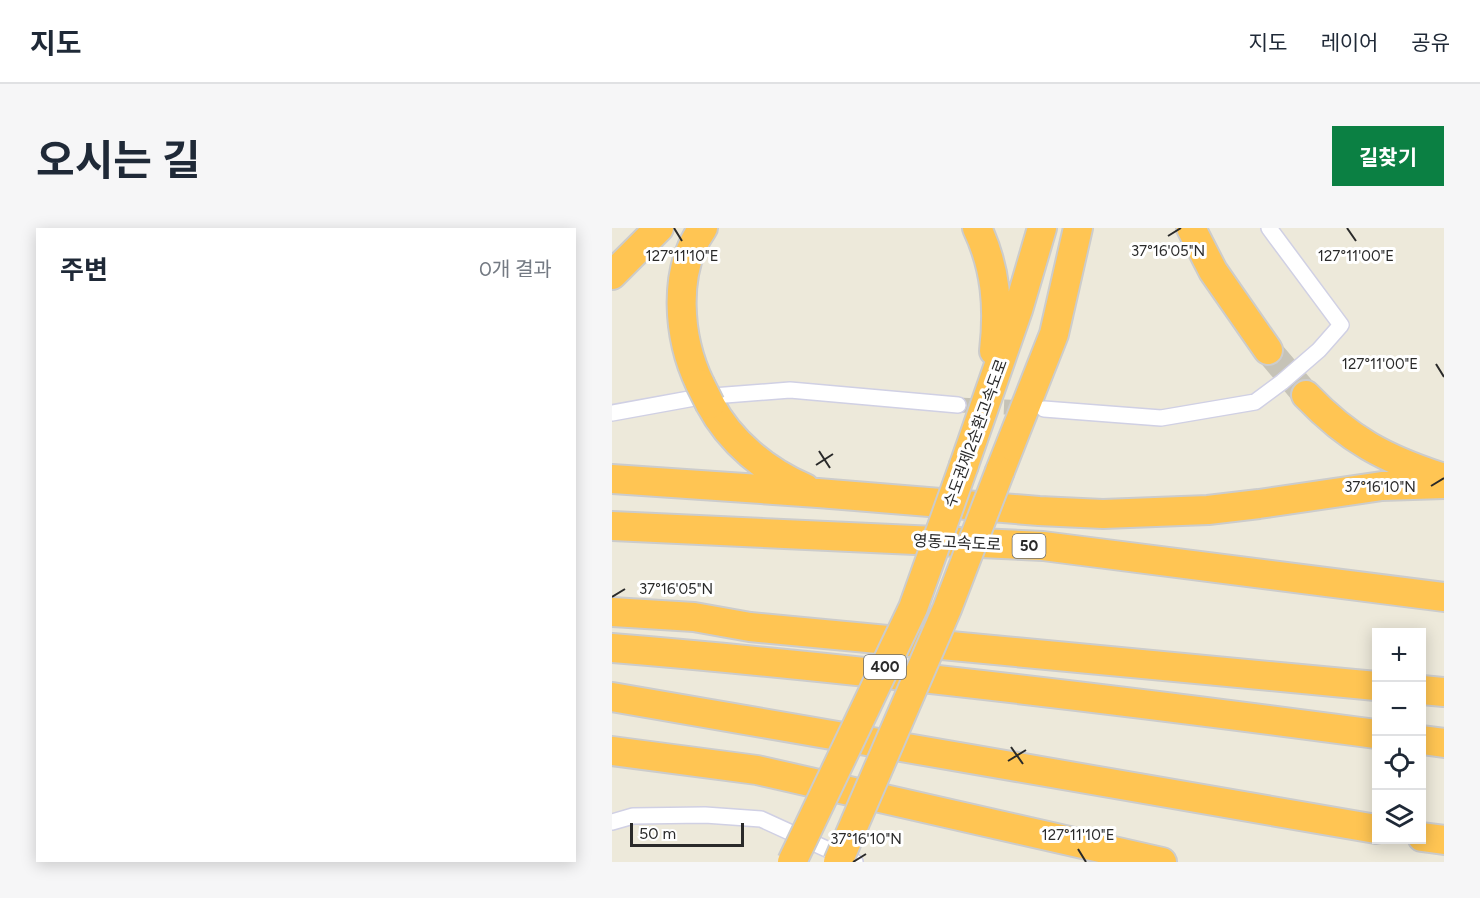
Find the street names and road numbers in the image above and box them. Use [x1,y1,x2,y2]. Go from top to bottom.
street label: 수도권제2순환고속도로 [940,356,1011,510]
street label: 영동고속도로 [912,531,1002,554]
road number: 50 [1012,534,1046,558]
road number: 400 [864,655,906,679]

